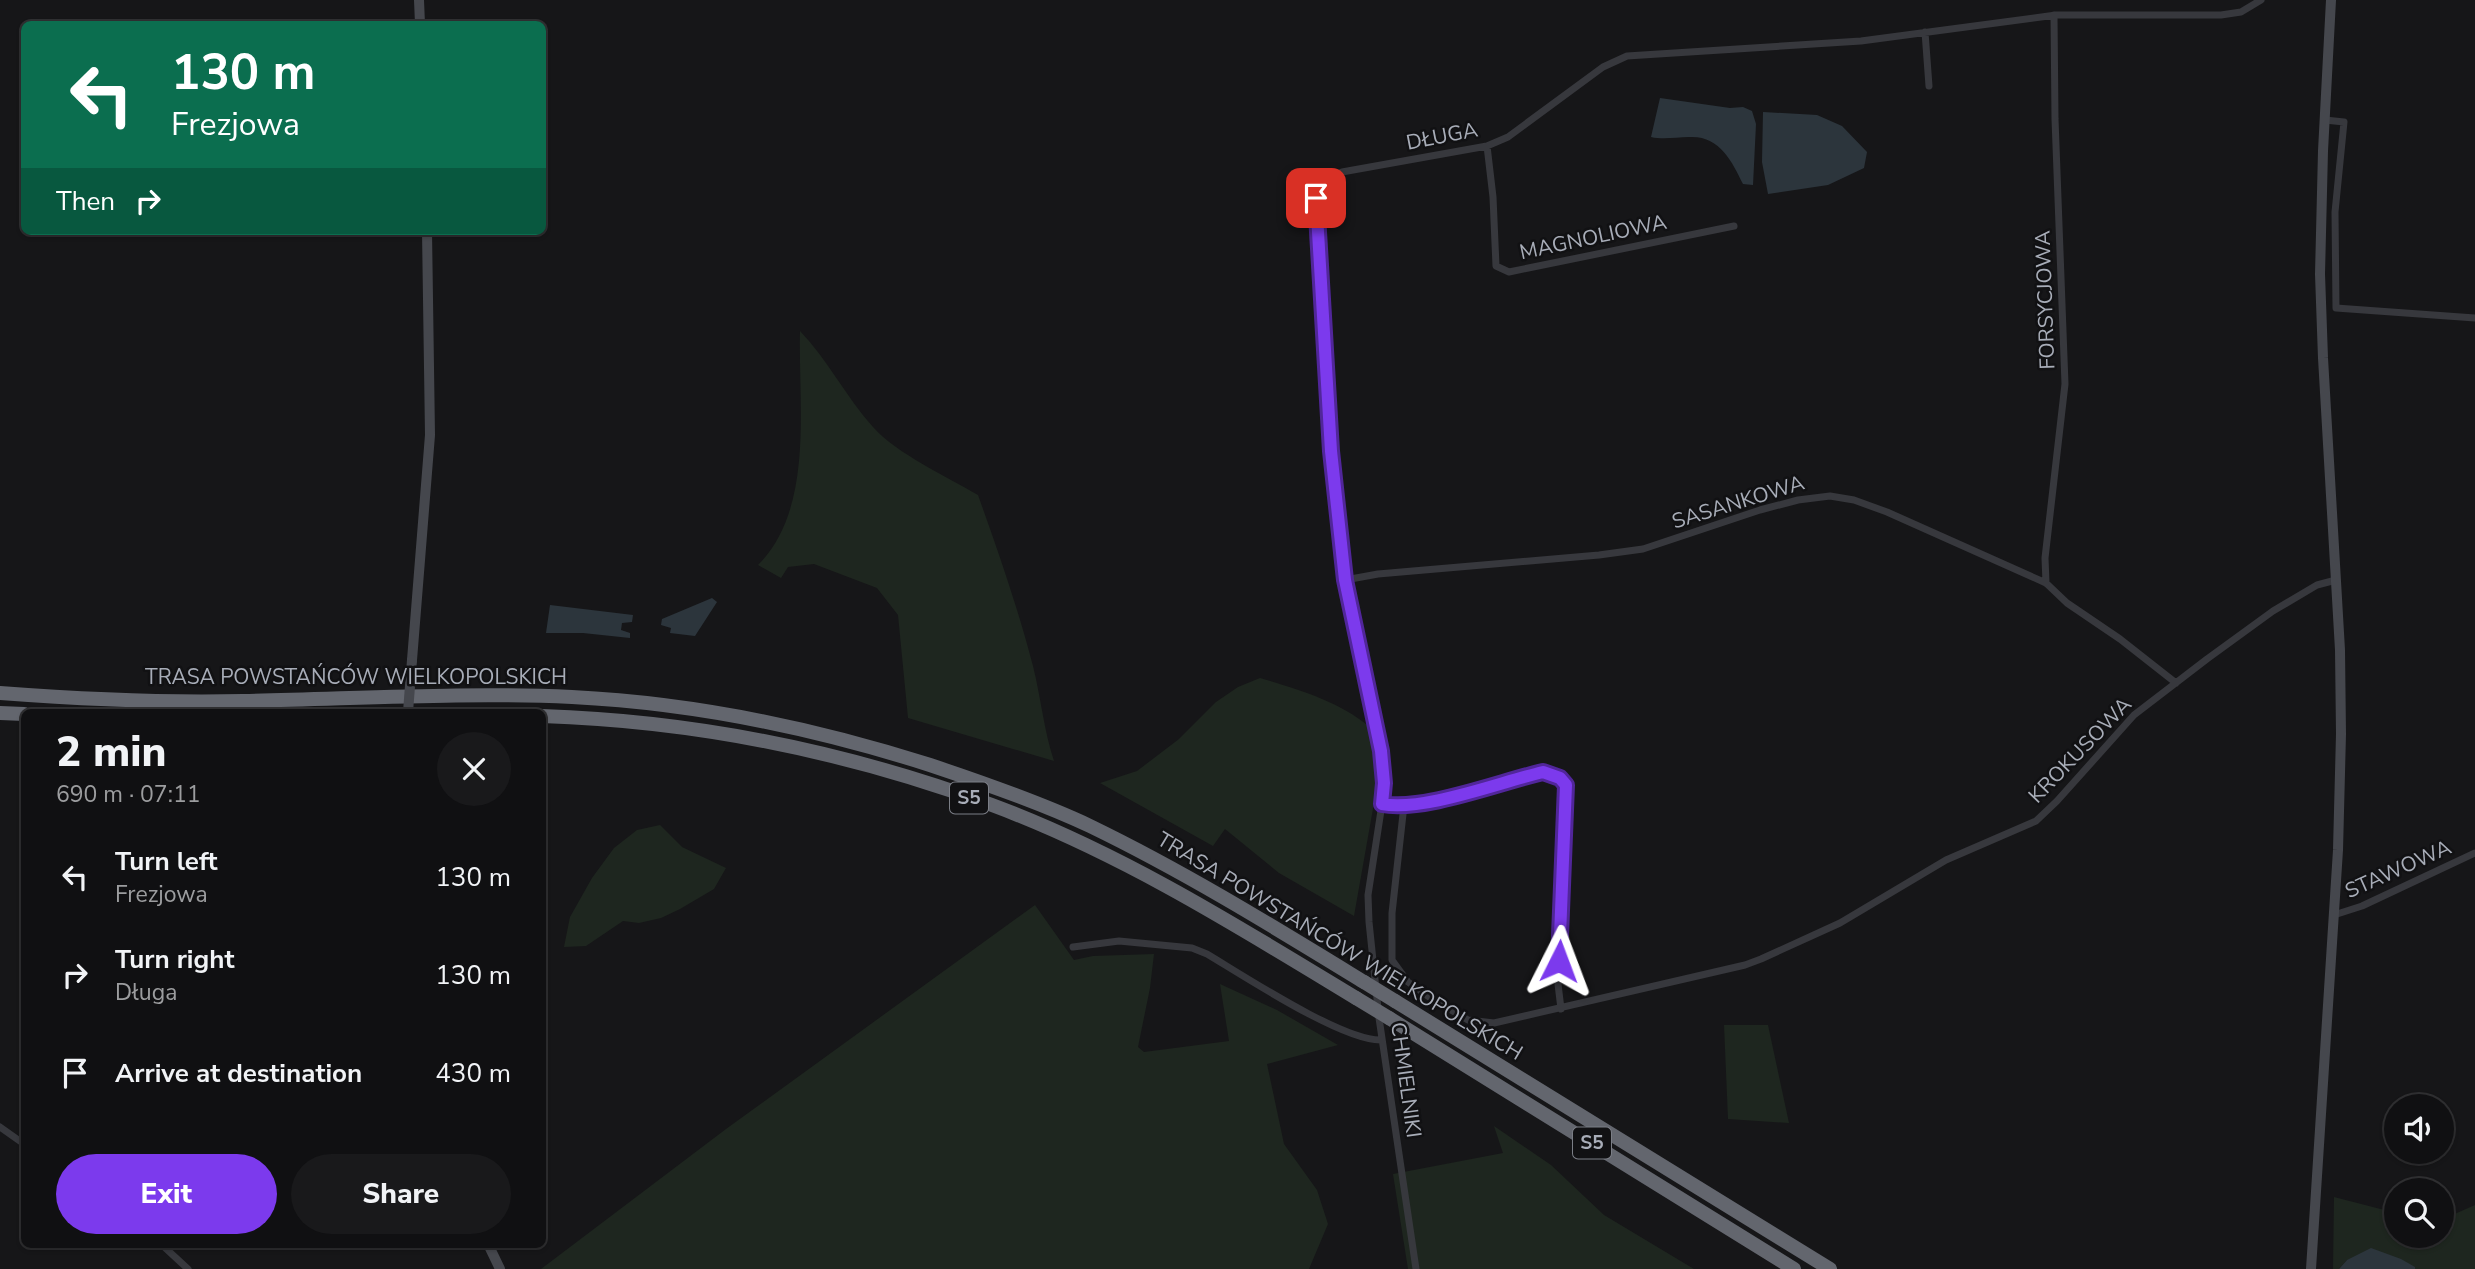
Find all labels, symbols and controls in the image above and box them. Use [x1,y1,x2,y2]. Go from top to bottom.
text: 130 m [171,39,315,106]
icon: left [56,49,147,140]
text: Frezjowa [171,103,300,146]
street label: DŁUGA [1404,115,1480,157]
pin [1286,168,1346,228]
icon: arrive [1297,179,1335,217]
icon: right [129,182,167,220]
text: Then [56,184,115,219]
street label: MAGNOLIOWA [1517,208,1669,266]
street label: FORSYCJOWA [2029,230,2061,370]
street label: SASANKOWA [1668,469,1808,535]
street label: TRASA POWSTAŃCÓW WIELKOPOLSKICH [145,663,567,691]
street label: KROKUSOWA [2022,691,2138,809]
text: 2 min [56,724,166,781]
button: close [437,732,511,806]
text: 690 m · 07:11 [56,779,201,810]
road number: S5 [950,782,988,814]
street label: TRASA POWSTAŃCÓW WIELKOPOLSKICH [1152,825,1528,1067]
street label: STAWOWA [2340,833,2456,905]
text: Turn left [115,844,218,879]
icon: left [56,858,94,896]
text: 130 m [435,860,511,895]
text: Frezjowa [115,879,208,910]
position arrow [1522,924,1596,998]
text: Turn right [115,942,234,977]
icon: right [56,956,94,994]
text: 130 m [435,958,511,993]
text: Długa [115,977,177,1008]
street label: CHMIELNIKI [1384,1020,1428,1140]
icon: arrive [56,1054,94,1092]
text: Arrive at destination [115,1056,362,1091]
text: 430 m [435,1056,511,1091]
map controls [2384,1094,2454,1248]
button: sound [2384,1094,2454,1164]
road number: S5 [1573,1128,1611,1158]
button: Exit [56,1154,277,1234]
button: Share [291,1154,511,1234]
button: search [2384,1178,2454,1248]

